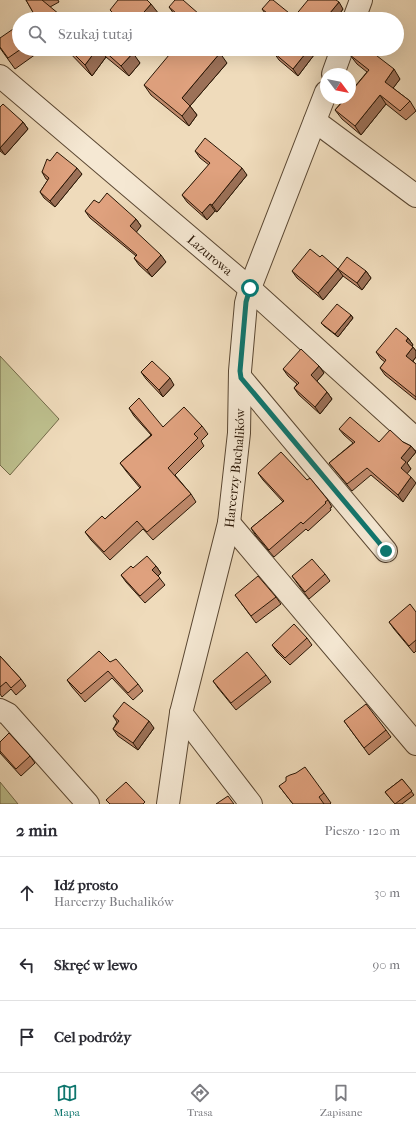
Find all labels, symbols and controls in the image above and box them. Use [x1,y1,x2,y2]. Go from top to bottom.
search box [12,12,404,56]
icon: search [26,23,48,45]
text: Szukaj tutaj [58,25,132,43]
north arrow [320,68,356,104]
street label: Lazurowa [185,231,237,279]
route start [241,279,259,297]
street label: Harcerzy Buchalików [221,408,247,529]
route end [377,542,395,560]
text: 2 min [16,820,57,840]
text: Pieszo · 120 m [325,823,400,838]
text: Idź prosto [54,876,118,894]
icon: ahead [16,882,38,904]
text: 30 m [374,885,400,900]
text: Harcerzy Buchalików [54,894,174,909]
icon: left [16,954,38,976]
text: Skręć w lewo [54,956,137,974]
text: 90 m [372,957,400,972]
icon: arrive [16,1026,38,1048]
text: Cel podróży [54,1028,131,1046]
tab: Mapa [54,1082,80,1119]
tab: Trasa [187,1082,213,1119]
tab: Zapisane [320,1082,362,1119]

